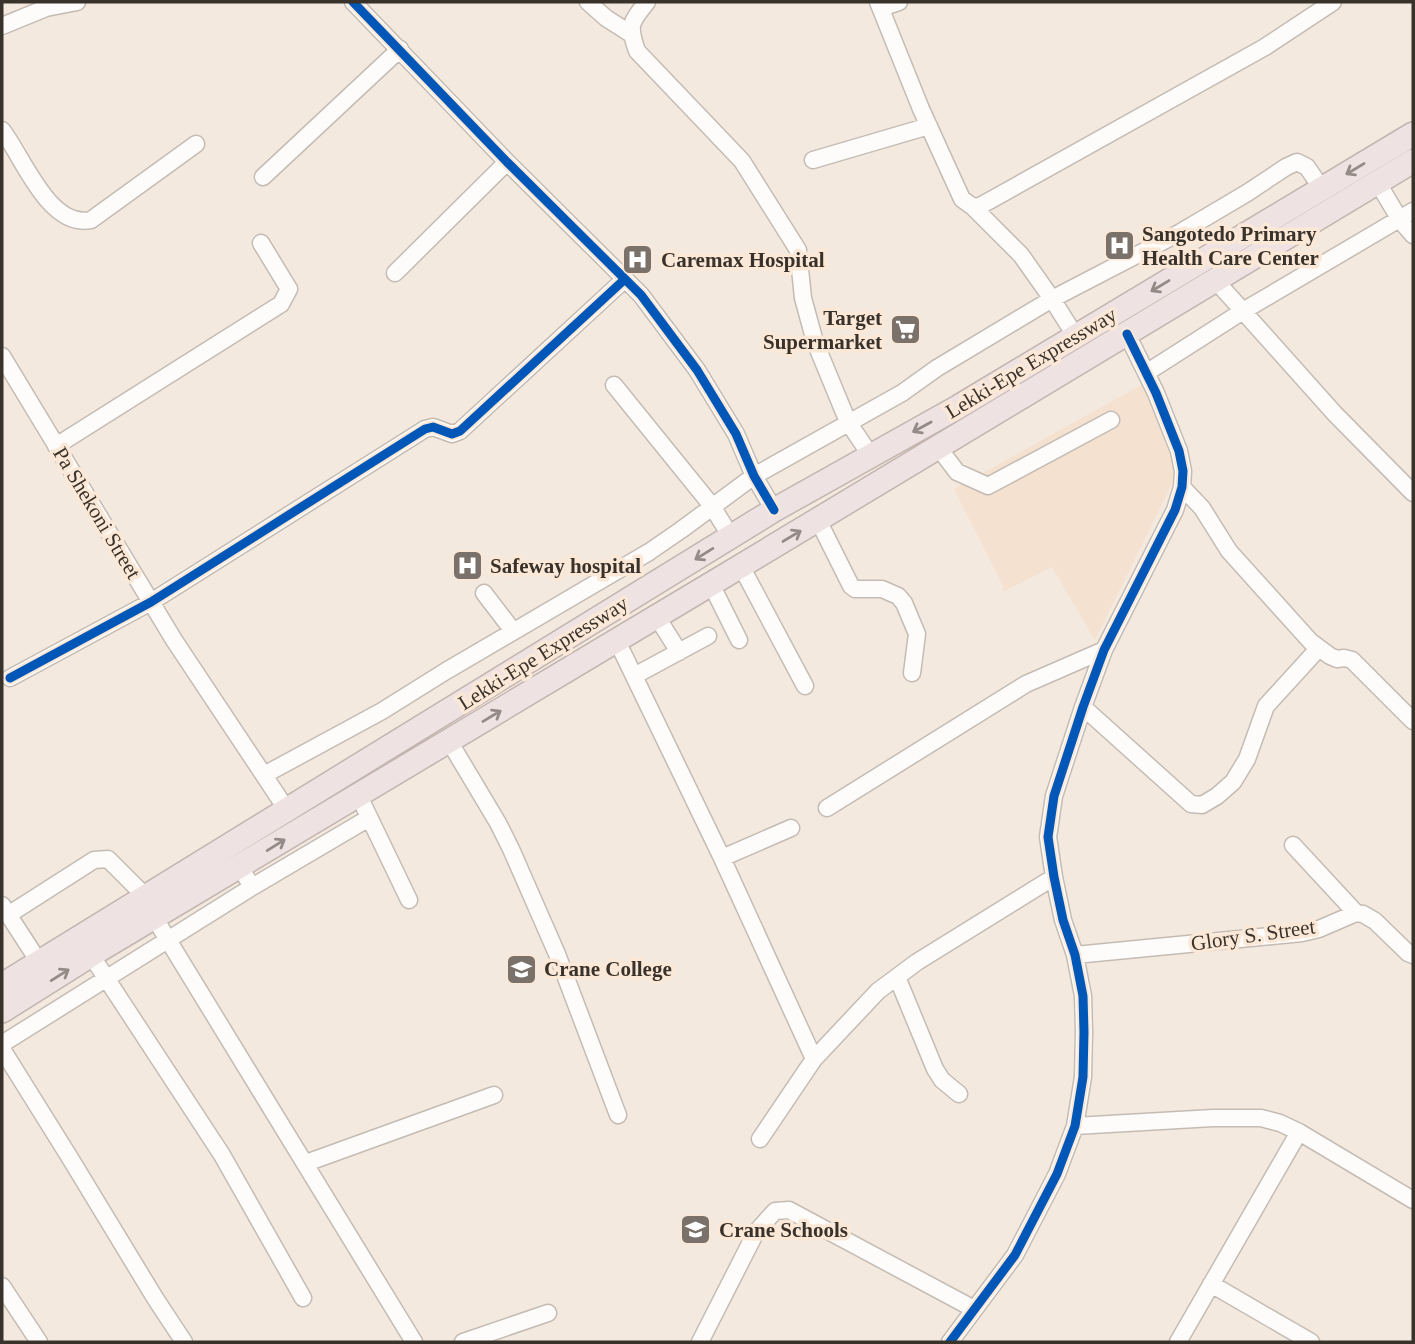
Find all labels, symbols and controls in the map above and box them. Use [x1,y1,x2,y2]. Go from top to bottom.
one-way arrow [1345,162,1365,176]
place label: Sangotedo Primary Health Care Center [1142,222,1319,270]
hospital icon: Sangotedo Primary Health Care Center [1102,229,1136,263]
hospital icon: Caremax Hospital [621,243,655,277]
place label: Caremax Hospital [661,248,825,272]
one-way arrow [1150,280,1170,294]
street label: Lekki-Epe Expressway [941,302,1121,424]
place label: Target Supermarket [763,306,882,354]
supermarket icon: Target Supermarket [888,313,922,347]
one-way arrow [912,421,933,434]
street label: Pa Shekoni Street [48,443,146,583]
one-way arrow [782,528,802,542]
one-way arrow [695,546,714,561]
hospital icon: Safeway hospital [450,549,484,583]
place label: Safeway hospital [490,554,641,578]
street label: Lekki-Epe Expressway [454,591,633,715]
one-way arrow [481,708,501,722]
one-way arrow [265,838,285,852]
street label: Glory S. Street [1189,914,1317,956]
school or university icon: Crane College [504,952,538,986]
place label: Crane College [544,957,672,981]
one-way arrow [49,967,69,981]
school or university icon: Crane Schools [679,1213,713,1247]
place label: Crane Schools [719,1218,848,1242]

